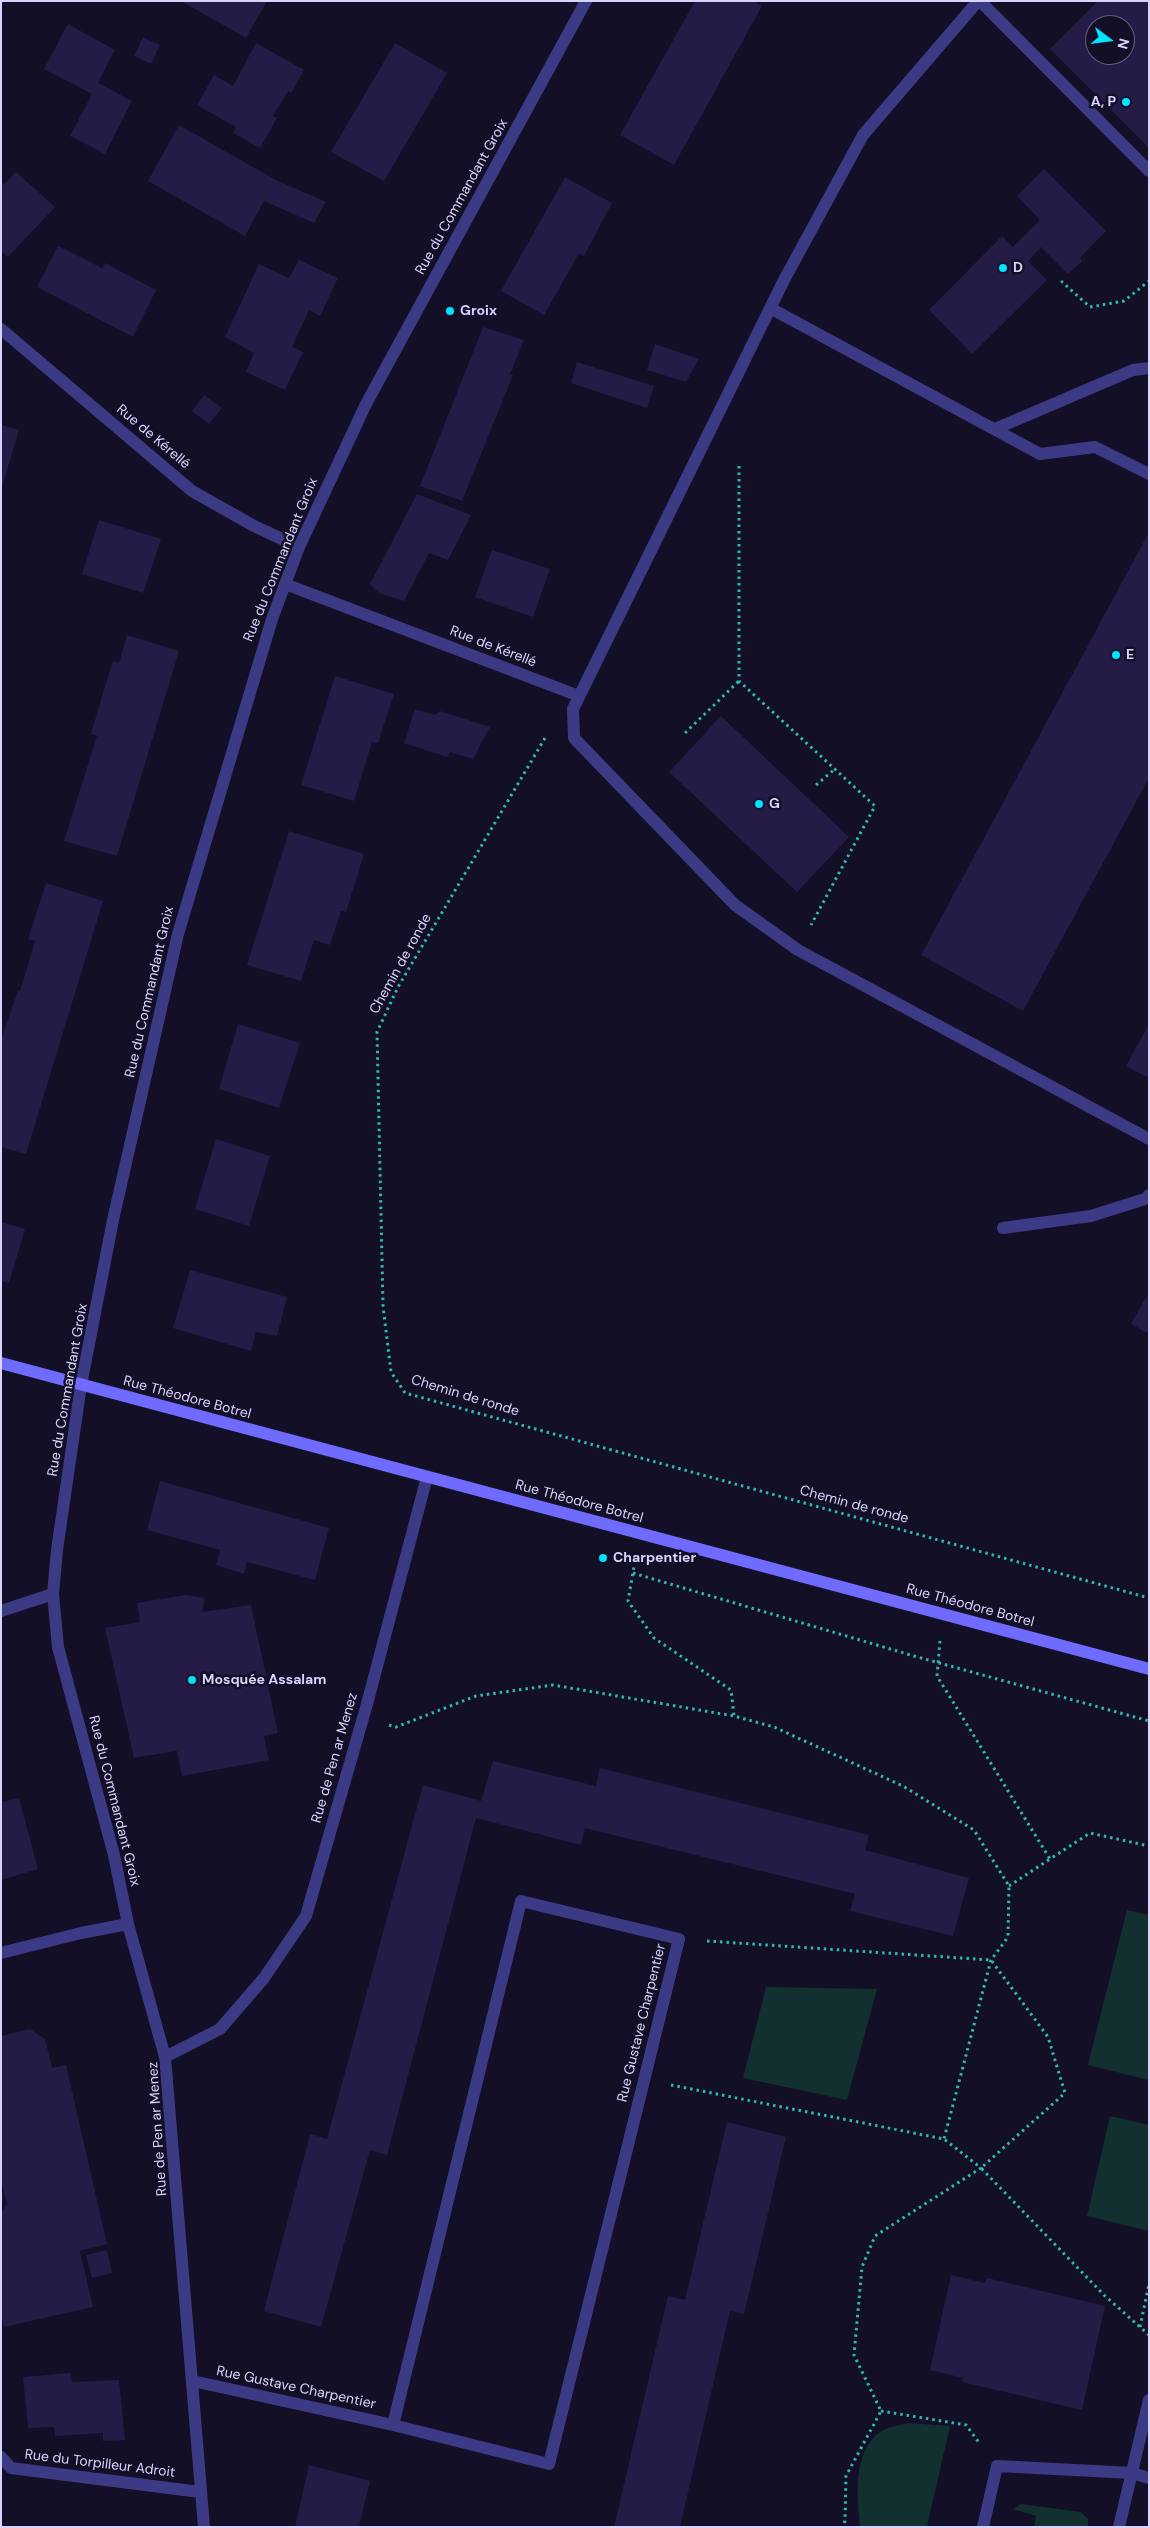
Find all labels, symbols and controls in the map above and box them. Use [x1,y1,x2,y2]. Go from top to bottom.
north arrow [1085,15,1135,65]
text: N [1114,36,1134,51]
place label: A, P [1091,94,1116,110]
marker: A, P [1120,96,1132,108]
street label: Rue du Commandant Groix [412,116,512,278]
place label: D [1013,260,1023,276]
marker: D [997,262,1009,274]
place label: Groix [460,303,497,319]
marker: Groix [444,305,456,317]
street label: Rue de Kérellé [113,401,193,473]
street label: Rue du Commandant Groix [240,476,322,644]
street label: Rue de Kérellé [447,623,539,671]
place label: E [1126,647,1134,663]
marker: E [1110,649,1122,661]
place label: G [769,796,780,812]
marker: G [753,798,765,810]
street label: Rue du Commandant Groix [122,905,178,1079]
street label: Chemin de ronde [366,911,436,1017]
street label: Rue du Commandant Groix [45,1302,91,1478]
street label: Chemin de ronde [409,1372,521,1420]
street label: Rue Théodore Botrel [121,1373,253,1423]
street label: Rue Théodore Botrel [513,1477,645,1527]
street label: Chemin de ronde [798,1482,910,1528]
place label: Charpentier [613,1550,696,1566]
marker: Charpentier [597,1552,609,1564]
street label: Rue Théodore Botrel [904,1581,1036,1631]
place label: Mosquée Assalam [202,1672,326,1688]
marker: Mosquée Assalam [186,1674,198,1686]
street label: Rue de Pen ar Menez [308,1691,362,1825]
street label: Rue du Commandant Groix [85,1714,143,1888]
street label: Rue Gustave Charpentier [614,1942,670,2104]
street label: Rue de Pen ar Menez [145,2061,171,2197]
street label: Rue Gustave Charpentier [215,2363,377,2413]
street label: Rue du Torpilleur Adroit [24,2446,176,2482]

